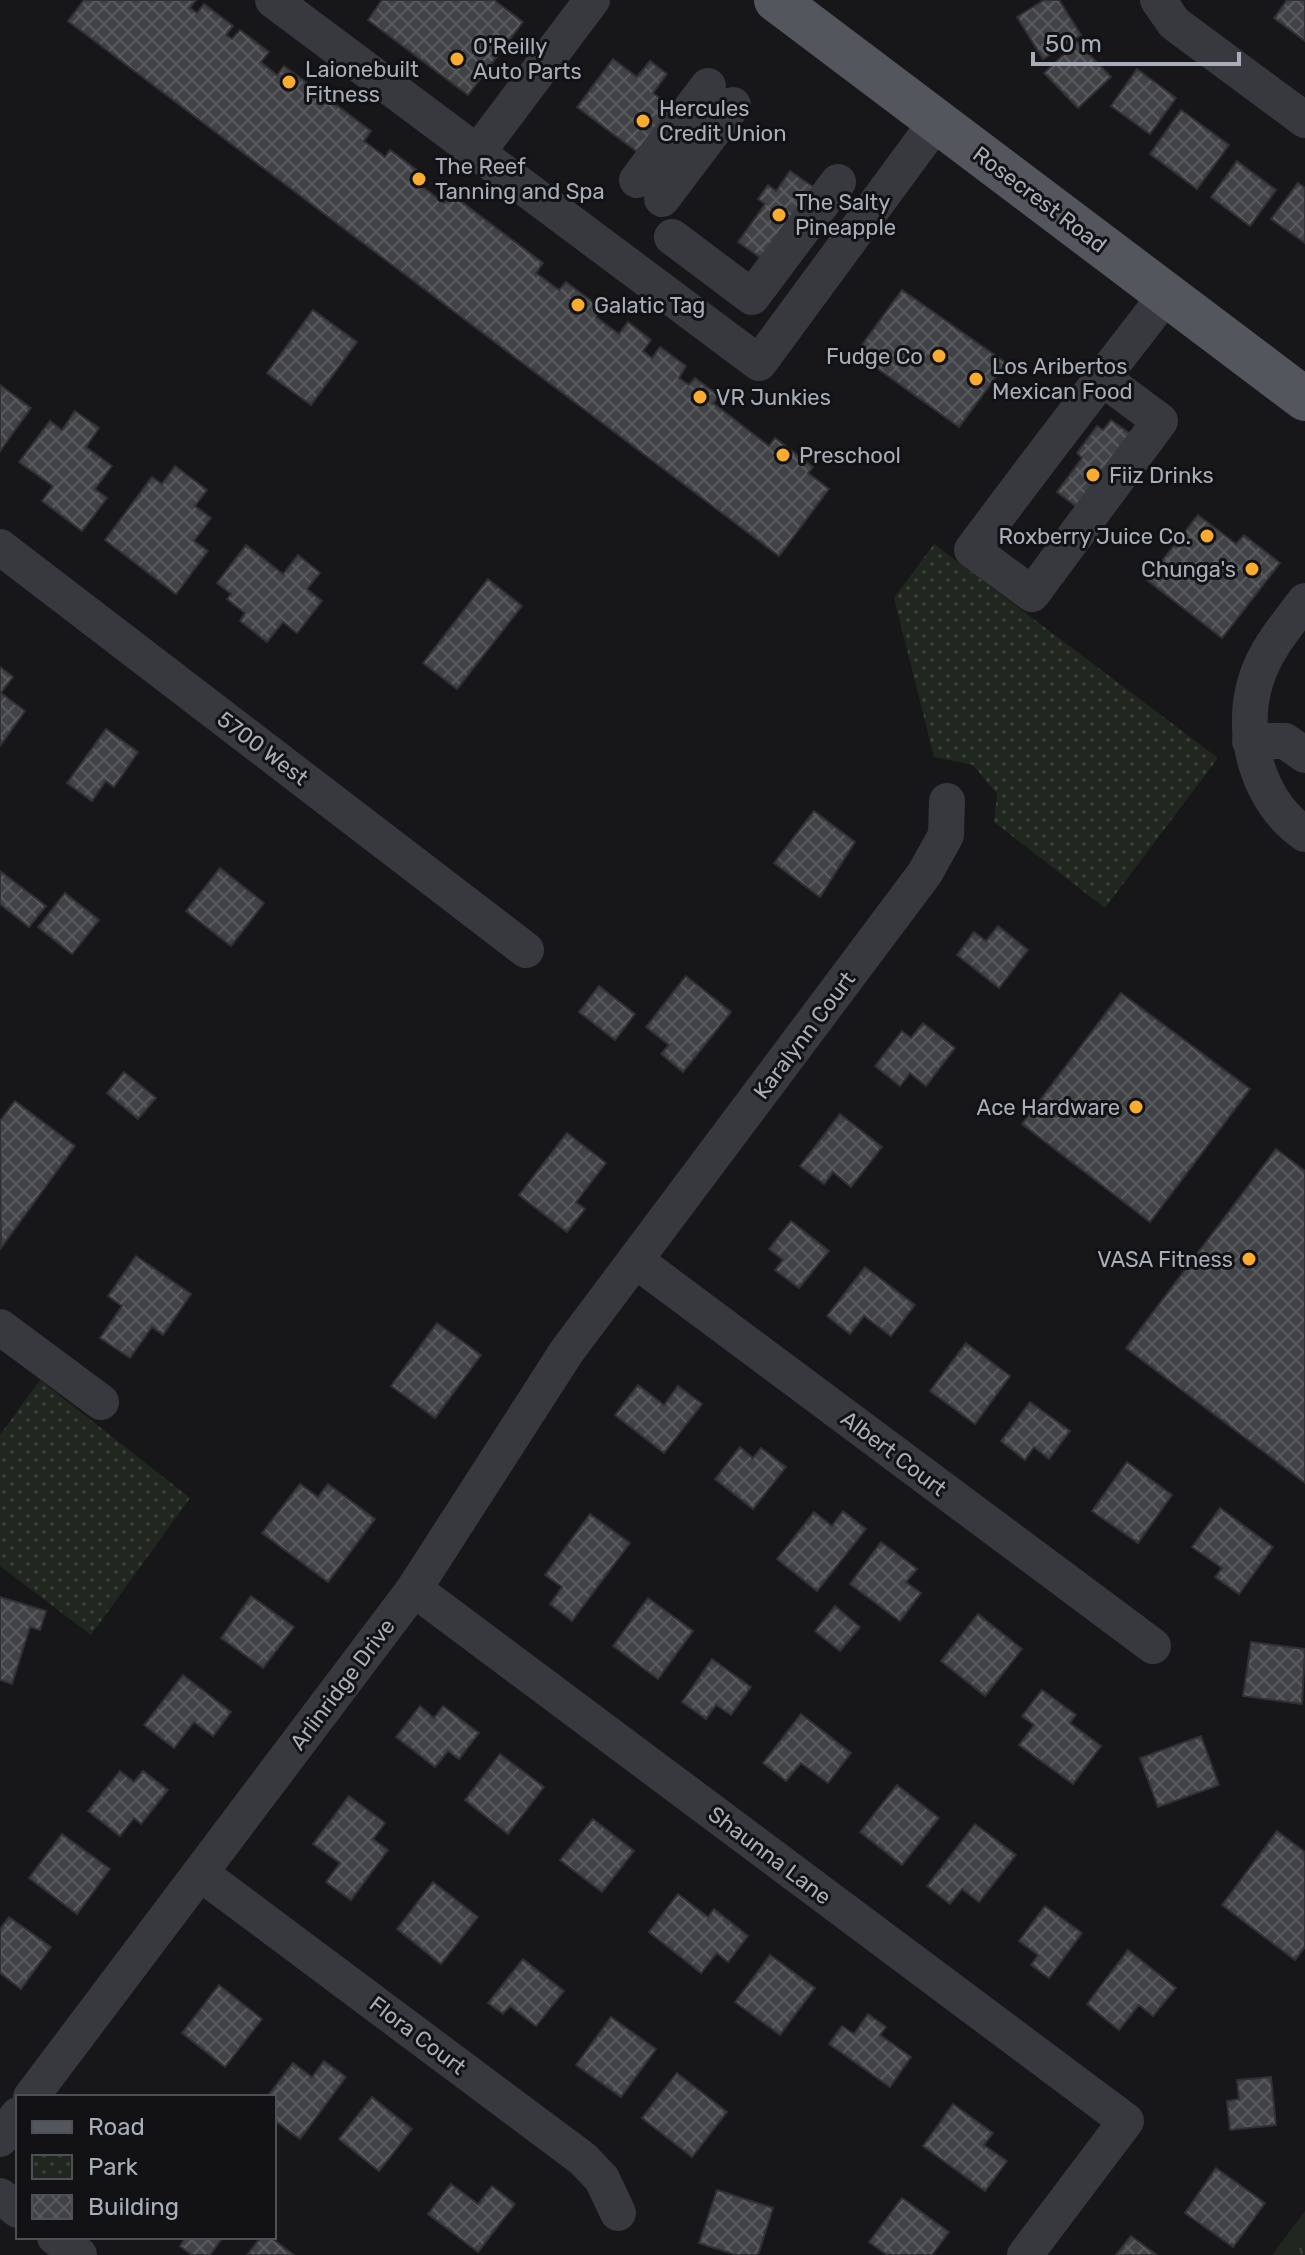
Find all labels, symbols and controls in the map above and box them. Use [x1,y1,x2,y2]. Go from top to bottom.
scale bar [1033,16,1239,66]
text: 50 m [1045,30,1102,58]
place label: O'Reilly Auto Parts [473,33,582,85]
marker: O'Reilly Auto Parts [448,50,466,68]
place label: Laionebuilt Fitness [305,56,419,108]
marker: Laionebuilt Fitness [280,73,298,91]
place label: Hercules Credit Union [659,95,787,147]
marker: Hercules Credit Union [634,112,652,130]
street label: Rosecrest Road [968,140,1112,258]
place label: The Reef Tanning and Spa [435,153,605,205]
marker: The Reef Tanning and Spa [410,170,428,188]
place label: The Salty Pineapple [795,189,896,241]
marker: The Salty Pineapple [770,206,788,224]
place label: Galatic Tag [594,292,705,319]
marker: Galatic Tag [569,296,587,314]
place label: Fudge Co [826,343,923,370]
marker: Fudge Co [930,347,948,365]
place label: Los Aribertos Mexican Food [992,353,1133,405]
marker: Los Aribertos Mexican Food [967,370,985,388]
place label: VR Junkies [716,384,831,411]
marker: VR Junkies [691,388,709,406]
place label: Preschool [799,442,901,469]
marker: Preschool [774,446,792,464]
place label: Fiiz Drinks [1109,462,1214,489]
marker: Fiiz Drinks [1084,466,1102,484]
place label: Roxberry Juice Co. [999,523,1191,550]
marker: Roxberry Juice Co. [1198,527,1216,545]
place label: Chunga's [1141,556,1236,583]
marker: Chunga's [1243,560,1261,578]
street label: 5700 West [212,706,314,791]
street label: Karalynn Court [748,966,861,1104]
place label: Ace Hardware [977,1094,1120,1121]
marker: Ace Hardware [1127,1098,1145,1116]
place label: VASA Fitness [1097,1246,1233,1273]
marker: VASA Fitness [1240,1250,1258,1268]
street label: Albert Court [836,1405,952,1502]
street label: Arlinridge Drive [284,1613,401,1755]
street label: Shaunna Lane [703,1800,836,1910]
street label: Flora Court [364,1990,472,2081]
legend [16,2095,276,2239]
text: Road [88,2113,145,2141]
text: Park [88,2153,139,2181]
text: Building [88,2193,179,2221]

